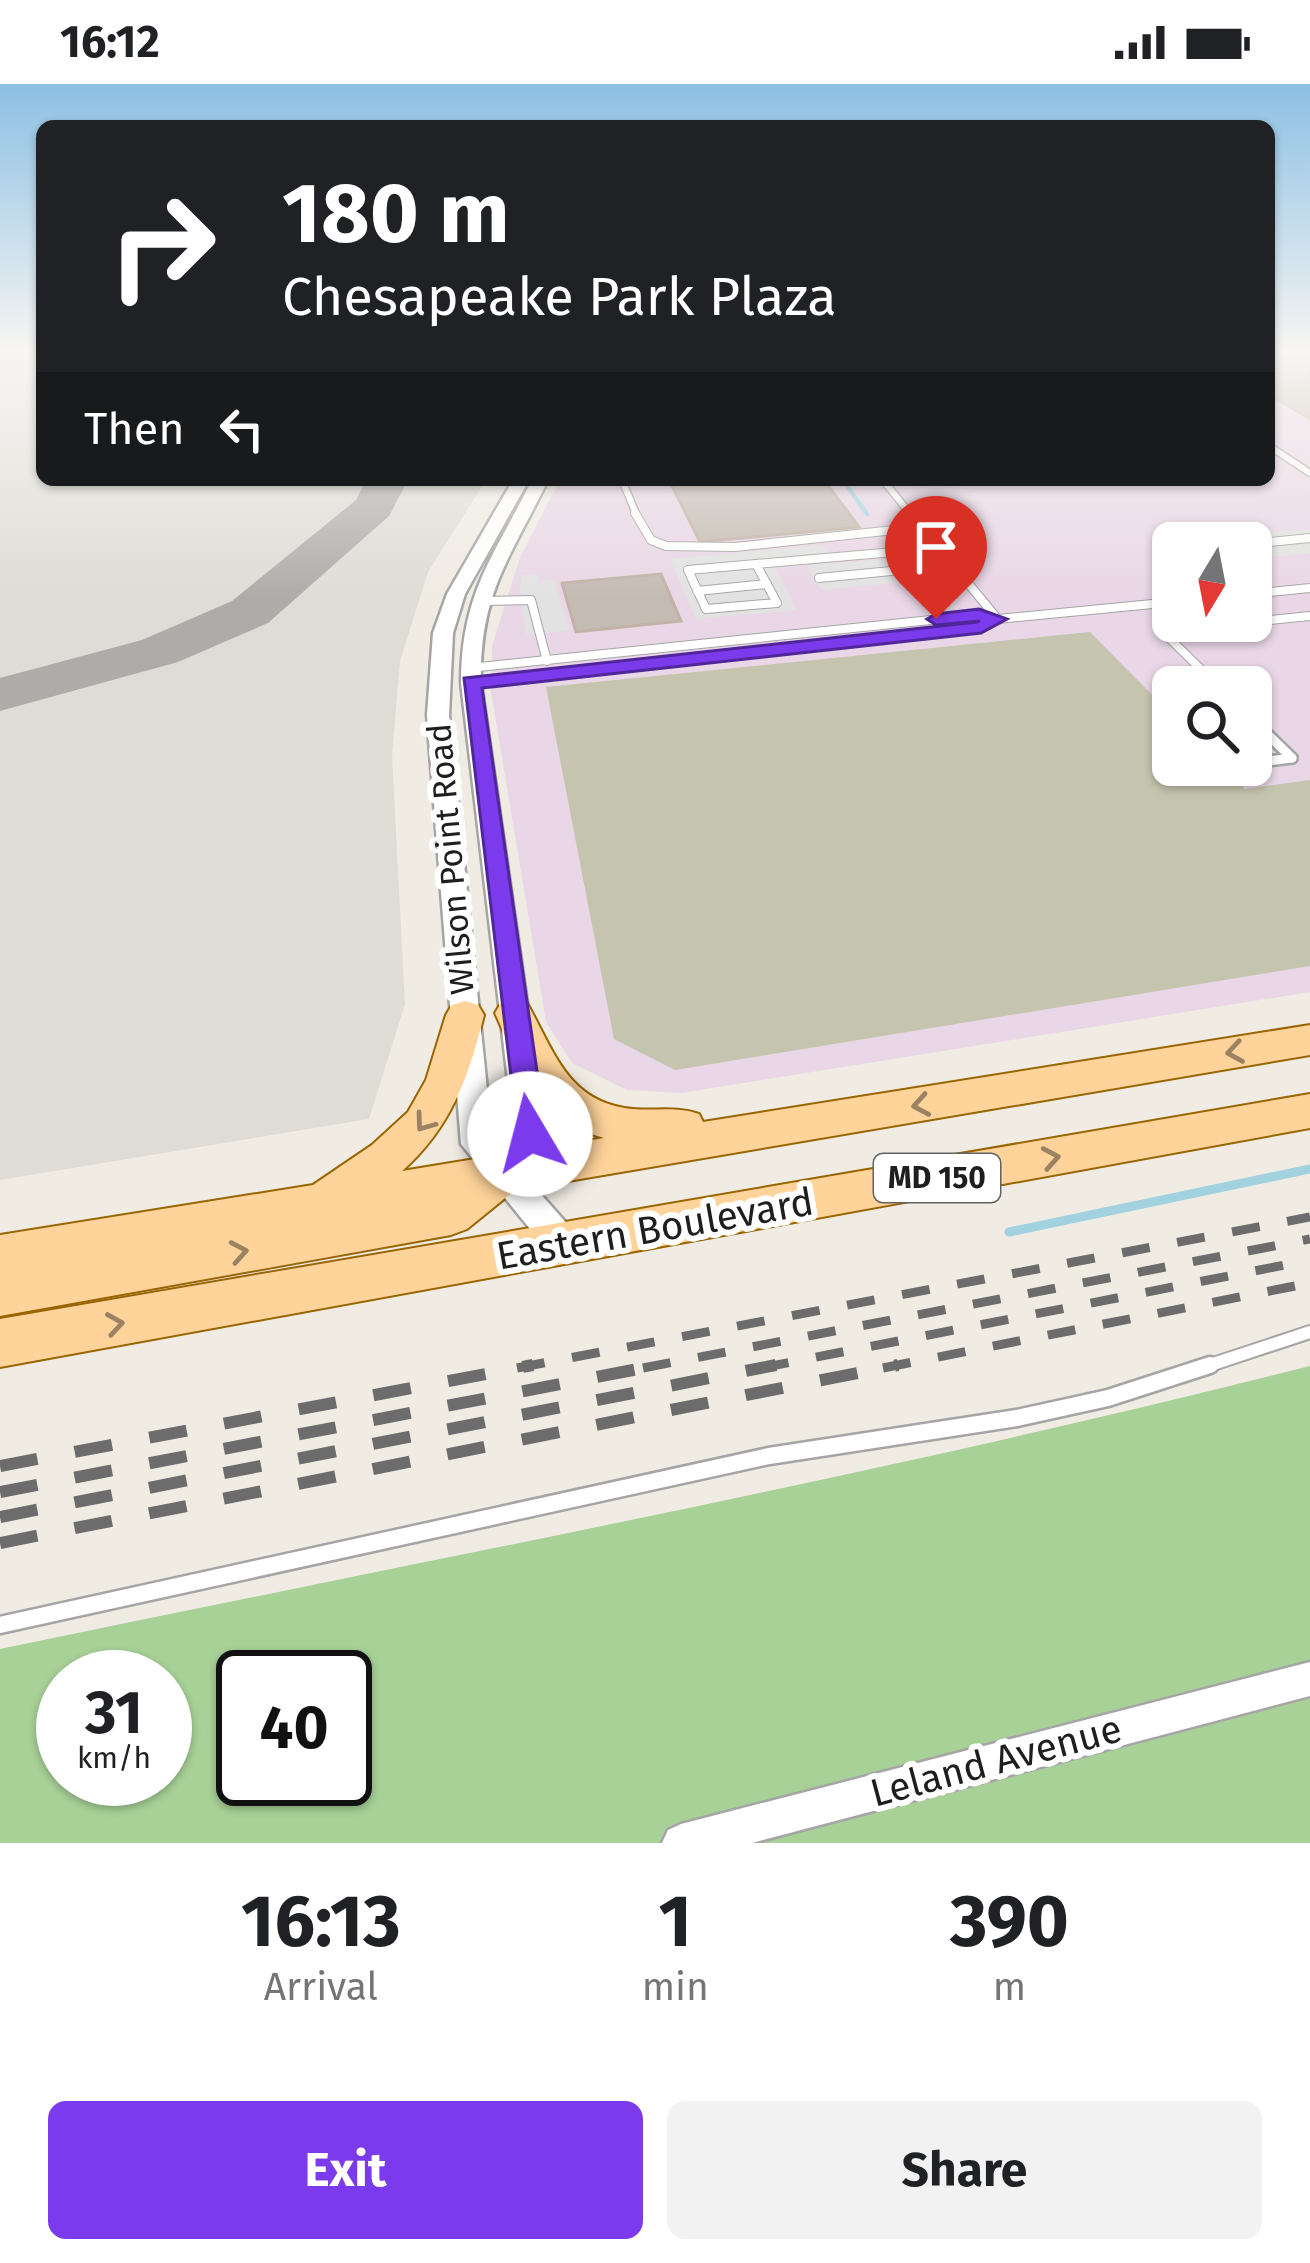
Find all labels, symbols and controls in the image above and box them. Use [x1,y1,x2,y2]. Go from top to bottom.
text: 16:12 [60,15,160,69]
text: 180 m [282,163,510,264]
icon: right [84,168,240,324]
text: Chesapeake Park Plaza [282,265,837,329]
icon: left [209,396,275,462]
text: Then [84,402,185,456]
pin [885,496,987,619]
icon: arrive [903,514,969,580]
north arrow [1152,522,1272,642]
map controls [1152,522,1272,786]
button: search [1152,666,1272,786]
street label: Wilson Point Road [419,722,483,996]
one-way arrow [1225,1038,1245,1064]
position arrow [467,1071,593,1197]
one-way arrow [911,1091,931,1116]
one-way arrow [416,1110,438,1132]
one-way arrow [1041,1146,1061,1172]
road number: MD 150 [874,1154,1000,1202]
street label: Eastern Boulevard [493,1178,817,1280]
one-way arrow [229,1240,249,1266]
one-way arrow [105,1313,125,1338]
speed limit sign: 40 [216,1650,372,1806]
text: 31 [85,1677,143,1749]
street label: Leland Avenue [865,1705,1127,1817]
text: km/h [77,1740,151,1776]
text: 16:13 [241,1879,401,1965]
text: 1 [659,1879,692,1965]
text: 390 [950,1879,1069,1965]
text: Arrival [264,1964,378,2010]
text: min [642,1964,709,2010]
text: m [993,1964,1026,2010]
button: Exit [48,2101,643,2239]
button: Share [667,2101,1262,2239]

